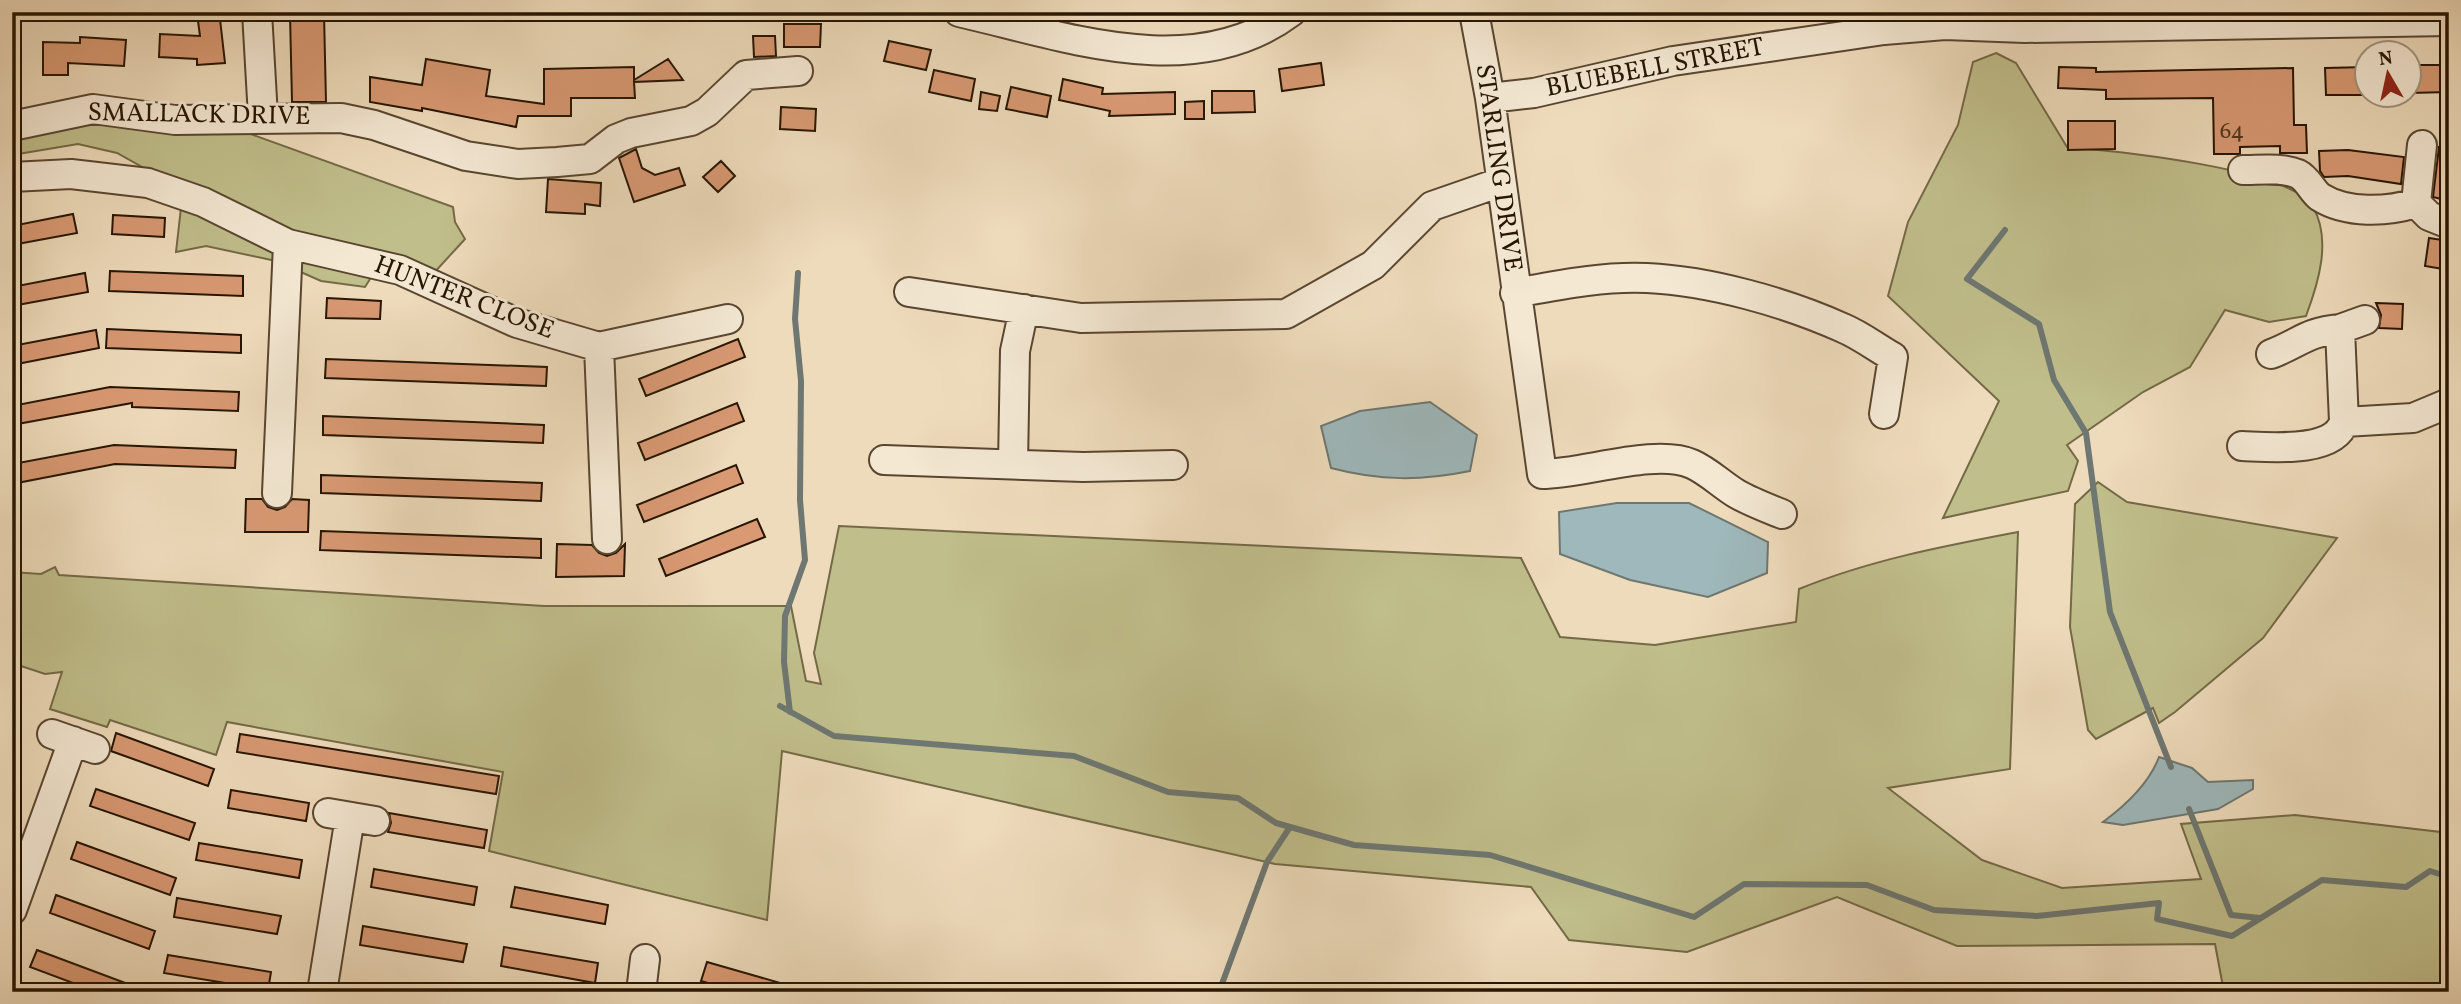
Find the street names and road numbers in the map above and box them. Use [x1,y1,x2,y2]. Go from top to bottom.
street label: BLUEBELL STREET [1543,29,1767,107]
street label: STARLING DRIVE [1466,62,1530,274]
street label: SMALLACK DRIVE [87,95,311,135]
street label: HUNTER CLOSE [369,247,559,349]

